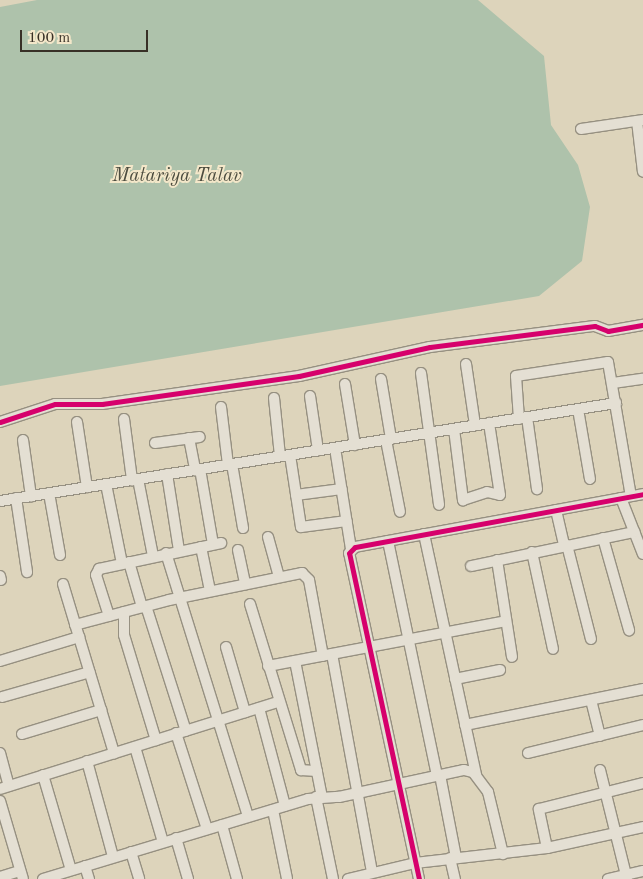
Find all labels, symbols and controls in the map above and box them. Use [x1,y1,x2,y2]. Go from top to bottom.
scale bar [22,20,150,52]
text: 100 m [28,31,70,46]
water label: Matariya Talav [112,166,242,188]

